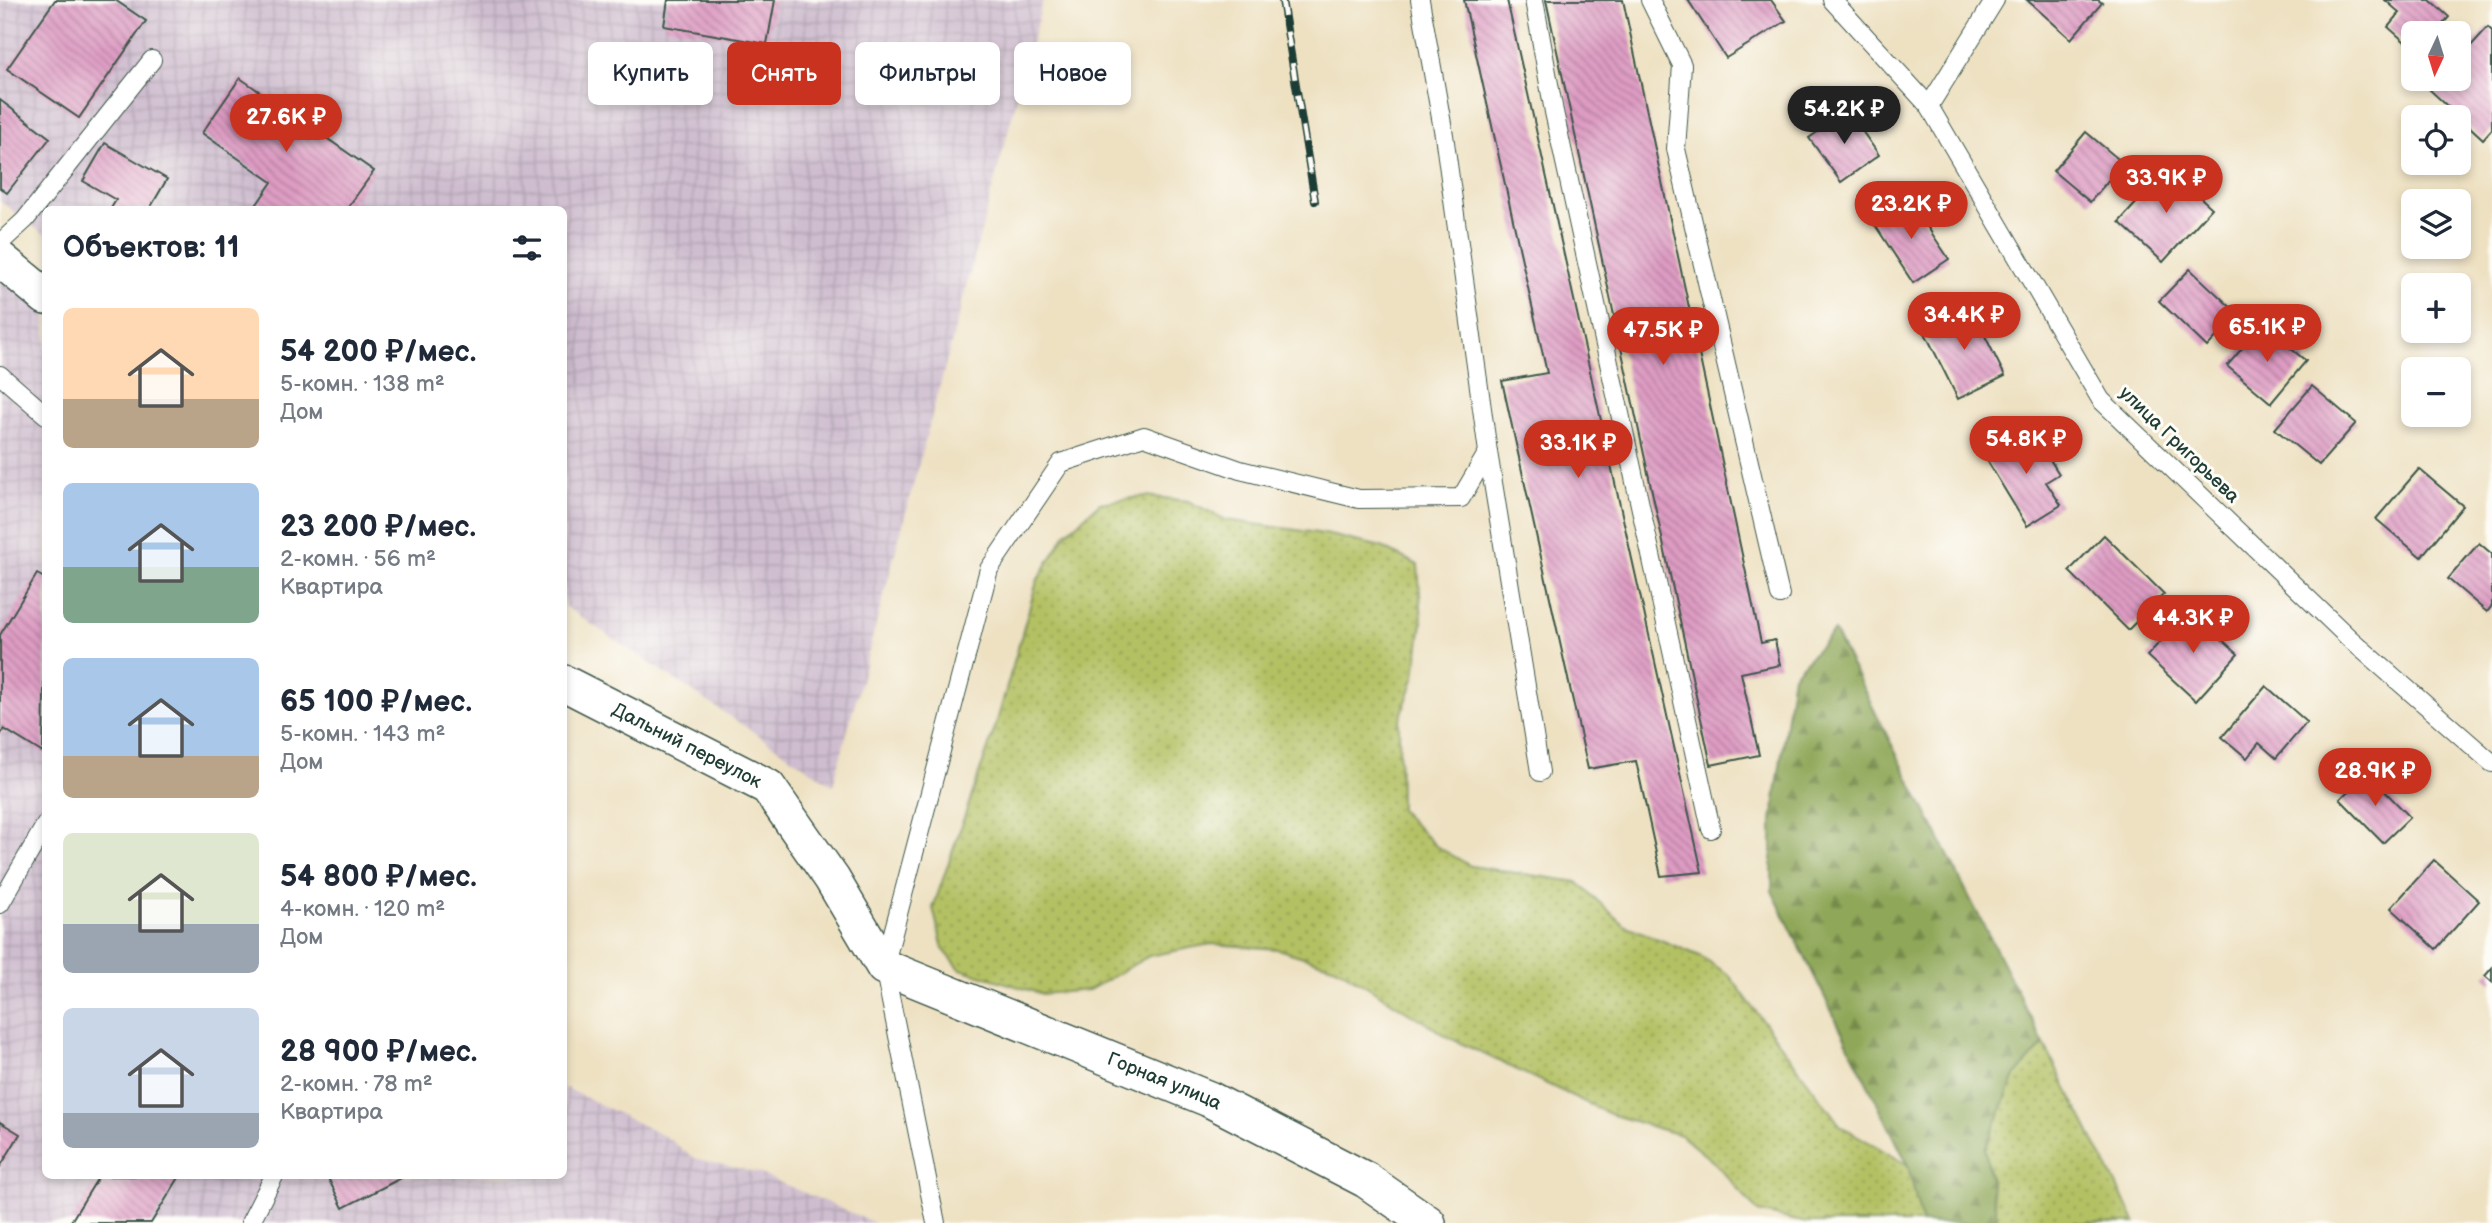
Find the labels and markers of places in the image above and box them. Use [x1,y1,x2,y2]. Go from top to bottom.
pin: 54.2K ₽ [1779,86,1909,146]
pin: 27.6K ₽ [221,94,351,154]
pin: 33.9K ₽ [2101,156,2231,215]
pin: 23.2K ₽ [1846,182,1976,241]
pin: 34.4K ₽ [1899,292,2029,352]
pin: 65.1K ₽ [2202,304,2332,364]
pin: 47.5K ₽ [1598,308,1728,367]
pin: 54.8K ₽ [1961,416,2091,476]
pin: 33.1K ₽ [1513,420,1643,480]
pin: 44.3K ₽ [2128,596,2258,655]
pin: 28.9K ₽ [2310,748,2440,808]

